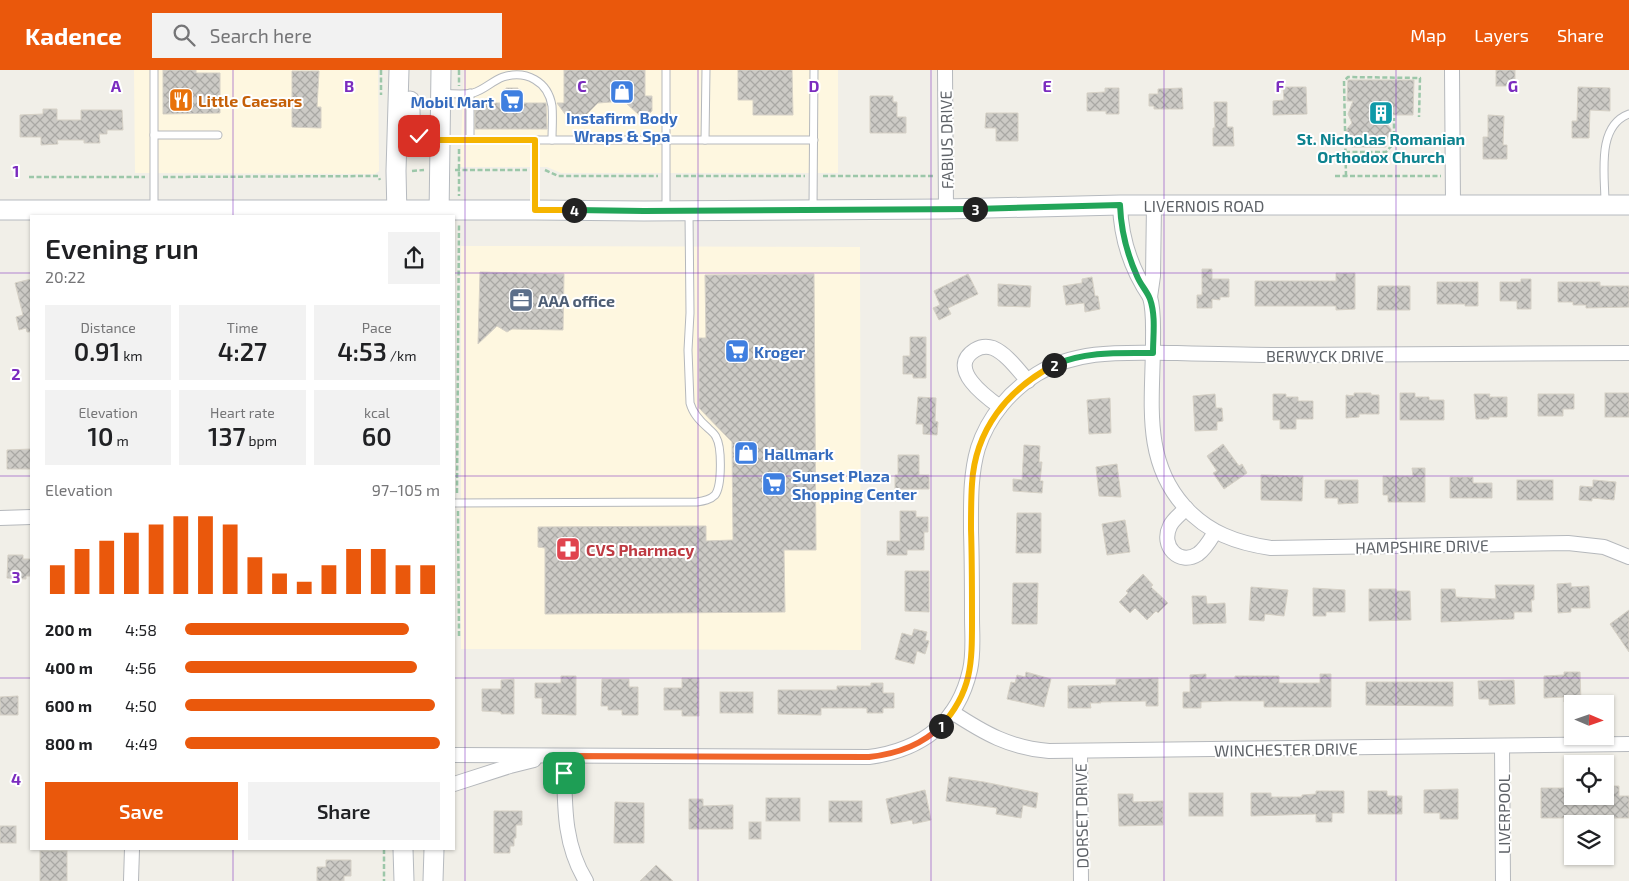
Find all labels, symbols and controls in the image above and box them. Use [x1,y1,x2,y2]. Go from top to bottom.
search box [152,13,502,58]
text: Kadence [25,21,122,50]
icon: search [170,21,198,49]
text: Search here [210,24,312,47]
text: Map [1410,24,1446,46]
text: Layers [1474,24,1529,46]
text: Share [1557,24,1604,46]
text: A [111,76,122,95]
text: B [344,76,354,95]
text: C [577,76,587,95]
text: D [809,76,820,95]
text: E [1042,76,1052,95]
text: F [1276,76,1285,95]
text: G [1508,76,1518,95]
shop icon: Instafirm Body Wraps & Spa [609,79,635,105]
restaurant icon: Little Caesars [168,87,194,113]
supermarket icon: Mobil Mart [499,88,525,114]
place label: Little Caesars [198,91,302,110]
street label: FABIUS DRIVE [936,91,956,189]
place label: Mobil Mart [410,92,494,111]
building icon: St. Nicholas Romanian Orthodox Church [1368,100,1394,126]
place label: Instafirm Body Wraps & Spa [566,108,678,145]
pin [398,115,440,157]
icon: check [405,122,433,150]
place label: St. Nicholas Romanian Orthodox Church [1297,129,1465,166]
text: 1 [13,161,19,180]
pin: 3 [962,196,988,222]
street label: LIVERNOIS ROAD [1144,196,1264,215]
pin: 4 [562,198,586,222]
text: 3 [972,201,979,218]
text: 4 [570,202,579,219]
text: Evening run [45,231,199,265]
button: share [388,232,440,284]
text: 20:22 [45,267,85,286]
office icon: AAA office [508,287,534,313]
place label: AAA office [538,291,615,310]
text: Distance [81,319,136,336]
text: Time [227,319,258,336]
text: Pace [362,319,392,336]
text: 0.91 [74,336,120,366]
text: 4:27 [218,336,267,366]
text: 4:53 [337,336,387,366]
supermarket icon: Kroger [724,338,750,364]
place label: Kroger [754,342,806,361]
street label: BERWYCK DRIVE [1266,346,1384,365]
text: km [120,347,143,364]
text: /km [387,347,416,364]
pin: 2 [1042,352,1066,378]
text: 2 [1050,357,1059,374]
text: 2 [11,364,21,383]
text: Elevation [78,404,138,421]
text: Heart rate [210,404,275,421]
text: kcal [364,404,390,421]
text: 10 [88,421,113,451]
text: 137 [208,421,246,451]
text: 60 [362,421,392,451]
text: m [113,432,129,449]
text: bpm [246,432,277,449]
shop icon: Hallmark [733,440,759,466]
place label: Hallmark [764,444,834,463]
place label: Sunset Plaza Shopping Center [792,466,917,503]
supermarket icon: Sunset Plaza Shopping Center [761,471,787,497]
text: Elevation [45,480,113,499]
text: 97–105 m [372,480,440,499]
street label: HAMPSHIRE DRIVE [1355,535,1489,557]
pharmacy icon: CVS Pharmacy [555,536,581,562]
place label: CVS Pharmacy [586,540,694,560]
text: 3 [11,567,21,586]
text: 200 m [45,620,92,639]
text: 4:58 [125,620,157,639]
text: 400 m [45,658,93,677]
text: 4:56 [125,658,156,677]
north arrow [1564,695,1614,745]
map controls [1564,695,1614,865]
text: 600 m [45,696,92,715]
text: 4:50 [125,696,157,715]
pin: 1 [928,714,954,738]
text: 1 [938,718,945,735]
text: 800 m [45,734,93,753]
text: 4:49 [125,734,158,753]
street label: WINCHESTER DRIVE [1214,738,1358,760]
pin [543,752,585,794]
button: locate [1564,755,1614,805]
icon: arrive [550,759,578,787]
street label: DORSET DRIVE [1071,763,1091,869]
text: 4 [11,769,21,788]
street label: LIVERPOOL [1494,774,1513,854]
button: Save [45,782,238,840]
button: Share [248,782,440,840]
button: layers [1564,815,1614,865]

